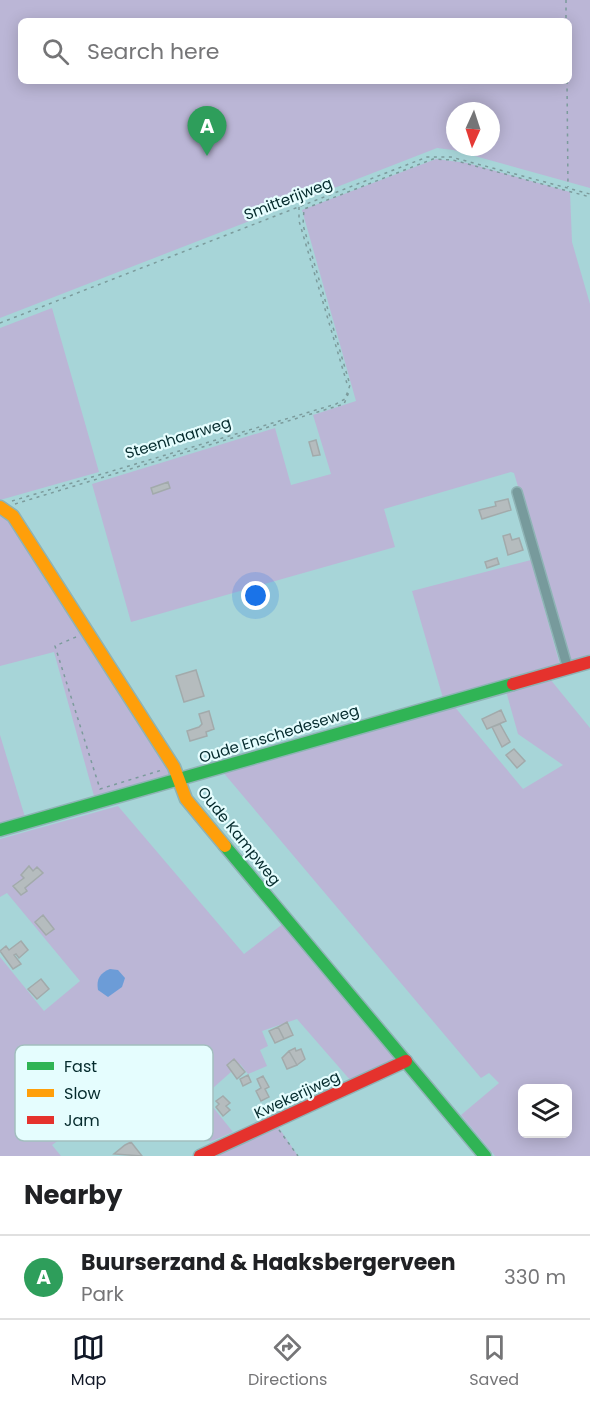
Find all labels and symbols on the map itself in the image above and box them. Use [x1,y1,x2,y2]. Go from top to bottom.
north arrow [446,102,500,156]
pin: A [188,106,226,156]
street label: Smitterijweg [241,172,335,225]
street label: Steenhaarweg [122,411,233,464]
your location [241,581,270,610]
street label: Oude Enschedeseweg [196,699,361,768]
street label: Oude Kampweg [193,782,286,889]
legend [15,1045,213,1141]
text: Fast [64,1055,97,1078]
street label: Kwekerijweg [250,1066,343,1124]
text: Slow [64,1082,101,1105]
text: Jam [64,1109,100,1132]

